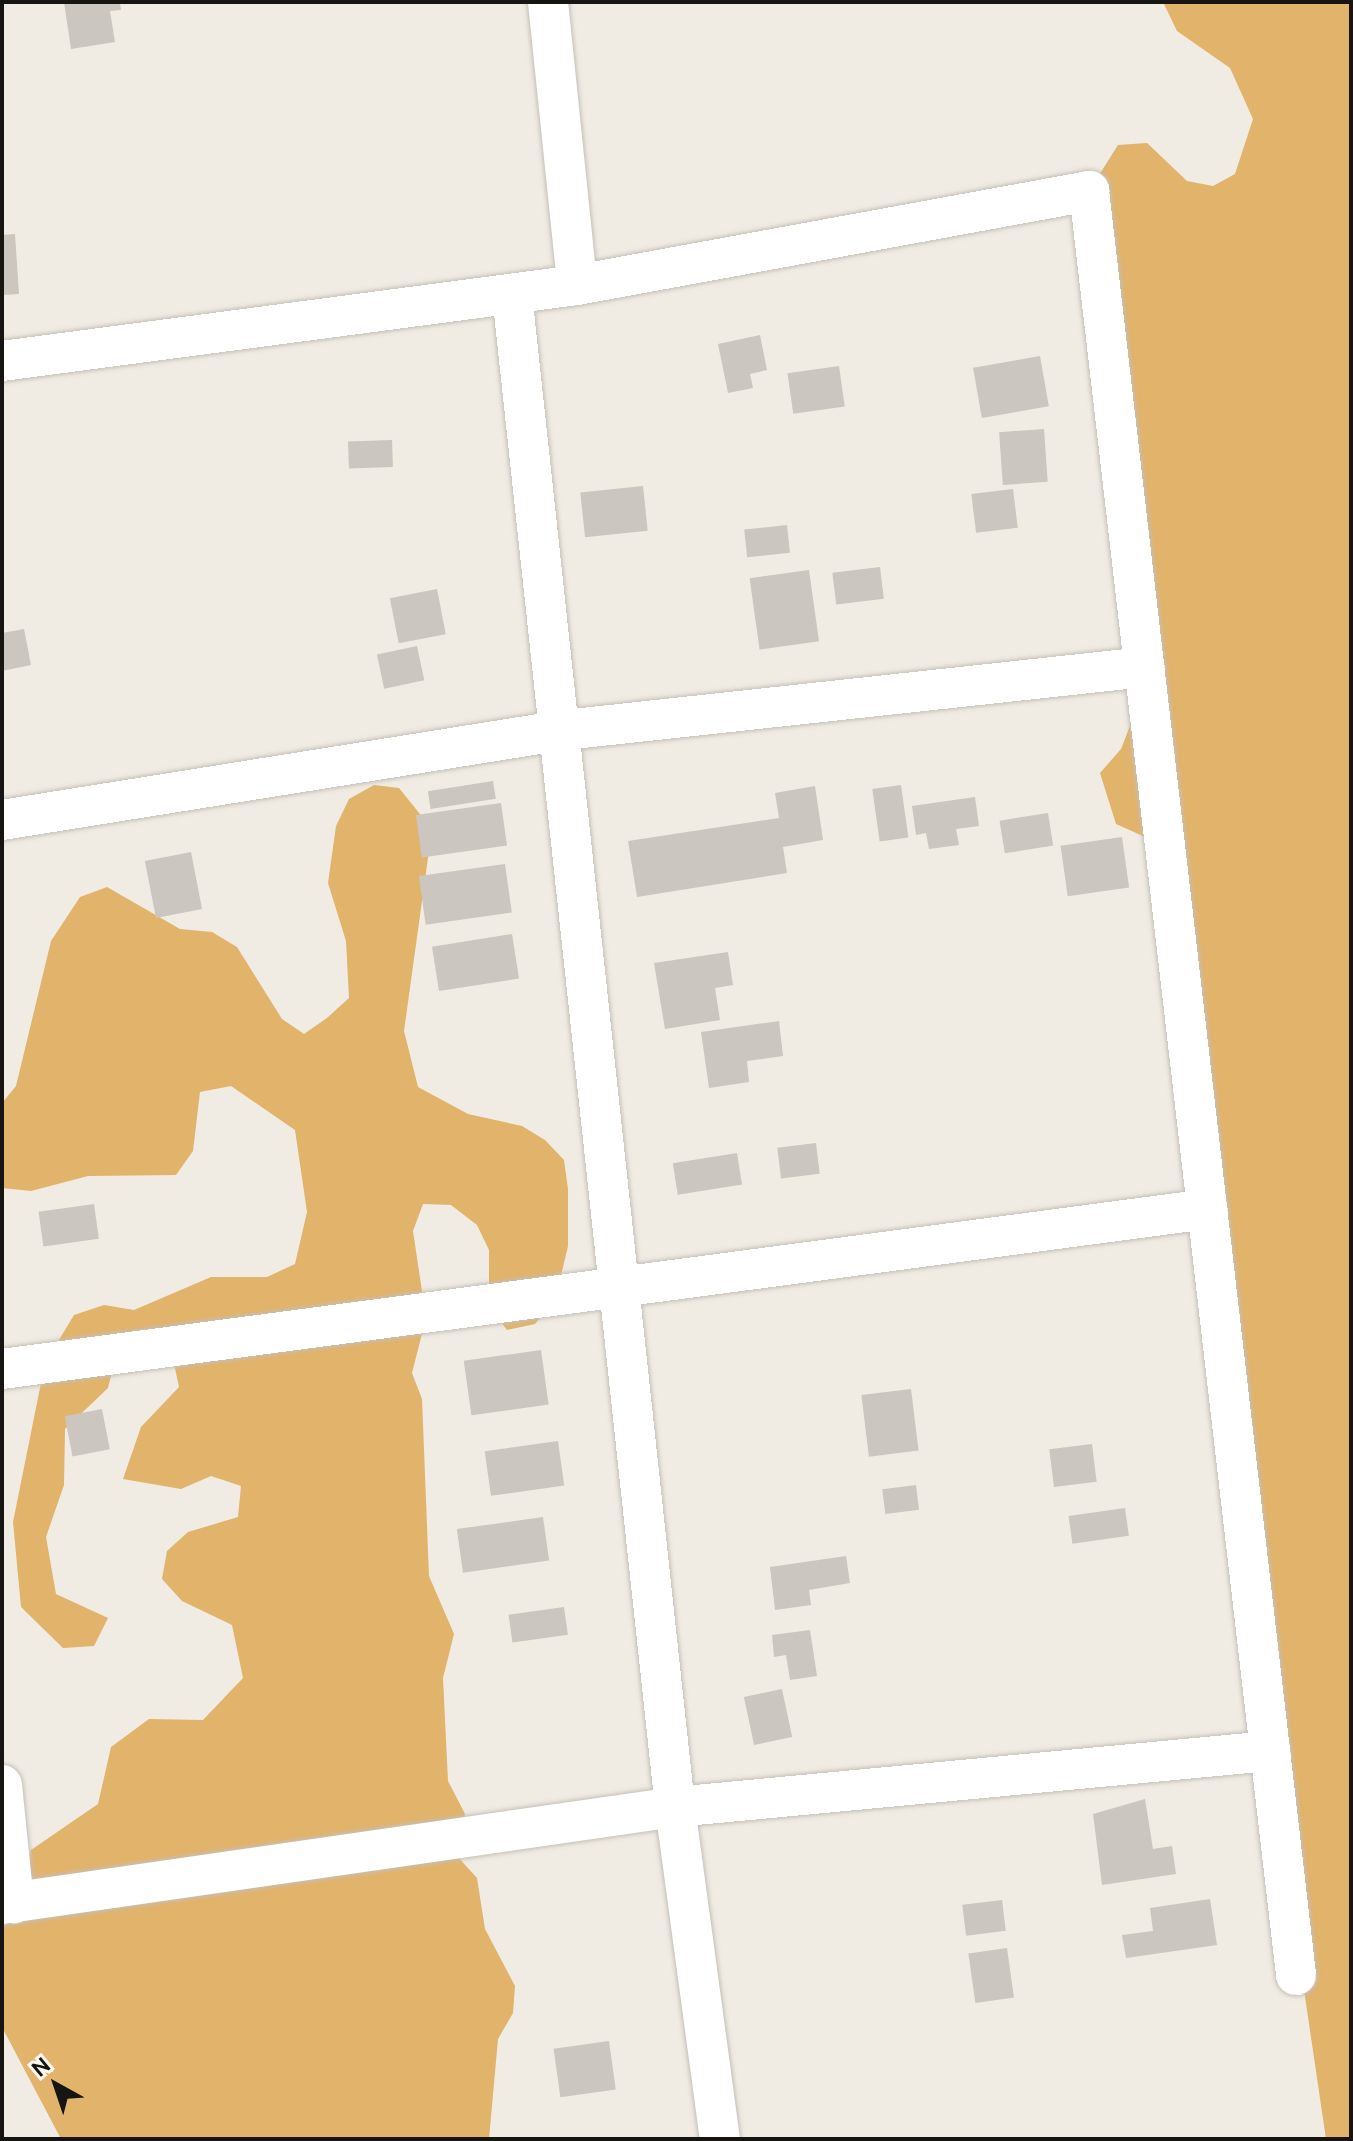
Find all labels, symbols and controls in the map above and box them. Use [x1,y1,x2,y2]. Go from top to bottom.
north arrow [16,2045,96,2125]
text: N [26,2051,55,2081]

